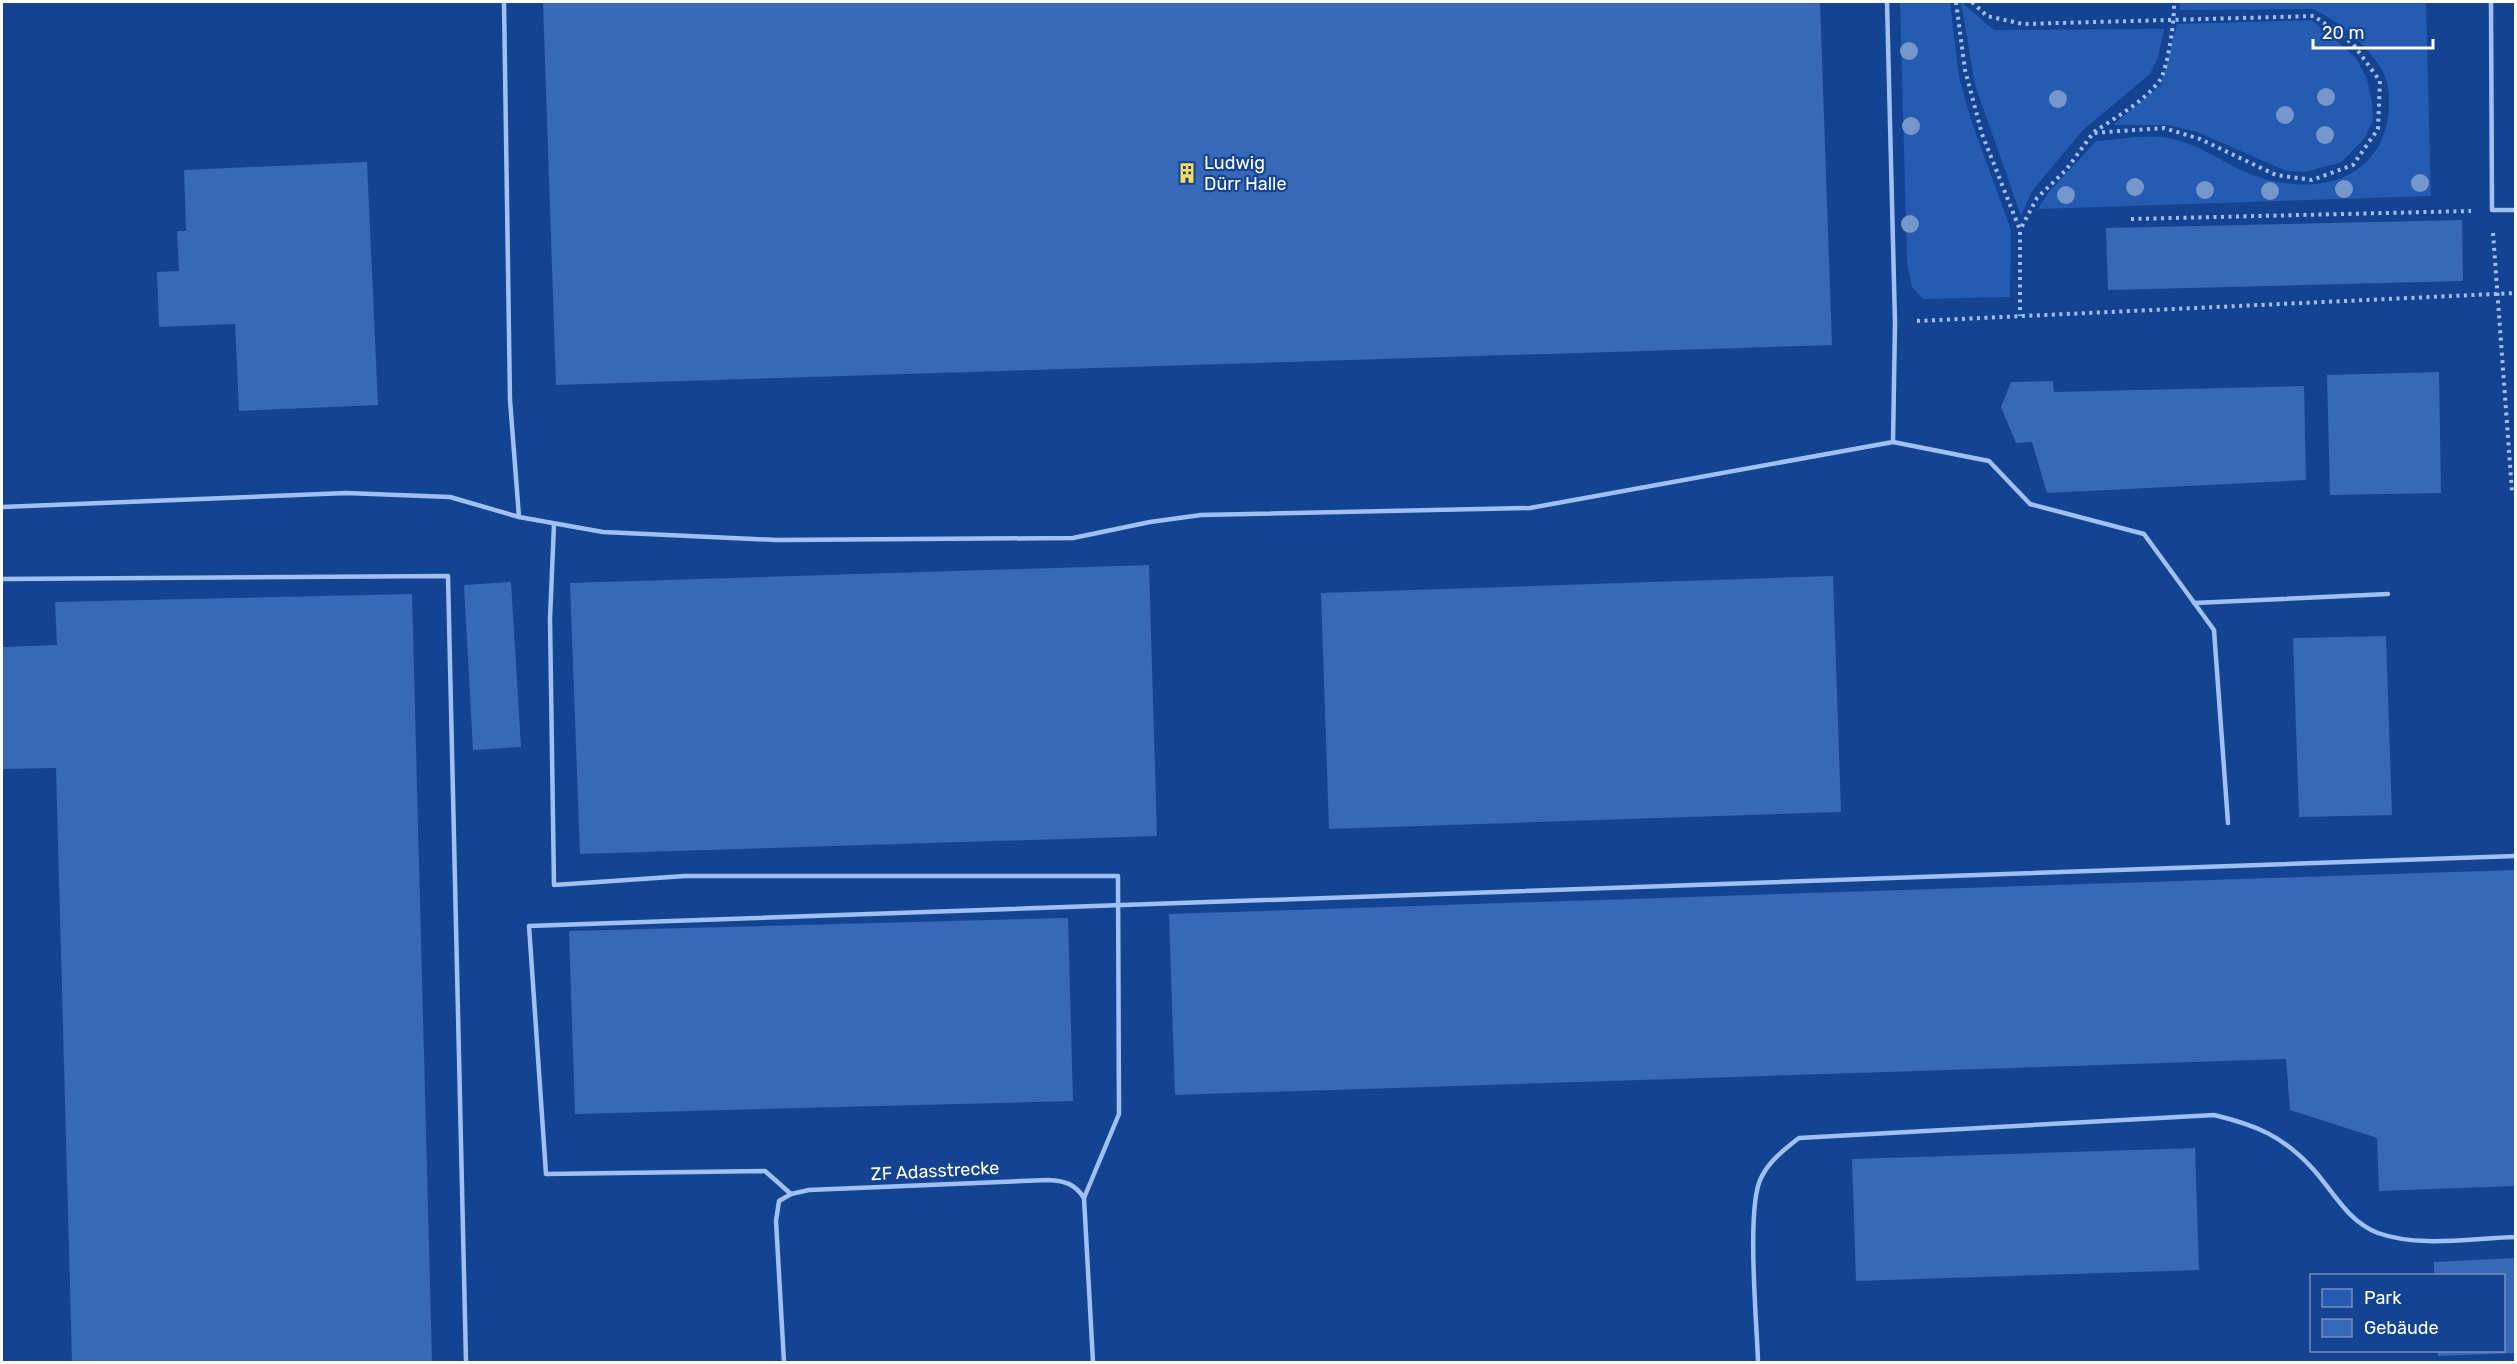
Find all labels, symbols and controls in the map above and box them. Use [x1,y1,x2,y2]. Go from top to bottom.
scale bar [2313,12,2433,50]
text: 20 m [2322,22,2364,44]
place label: Ludwig Dürr Halle [1204,152,1287,195]
building icon: Ludwig Dürr Halle [1175,161,1199,185]
street label: ZF Adasstrecke [870,1157,1000,1185]
legend [2310,1274,2505,1352]
text: Park [2364,1287,2402,1309]
text: Gebäude [2364,1317,2439,1339]

